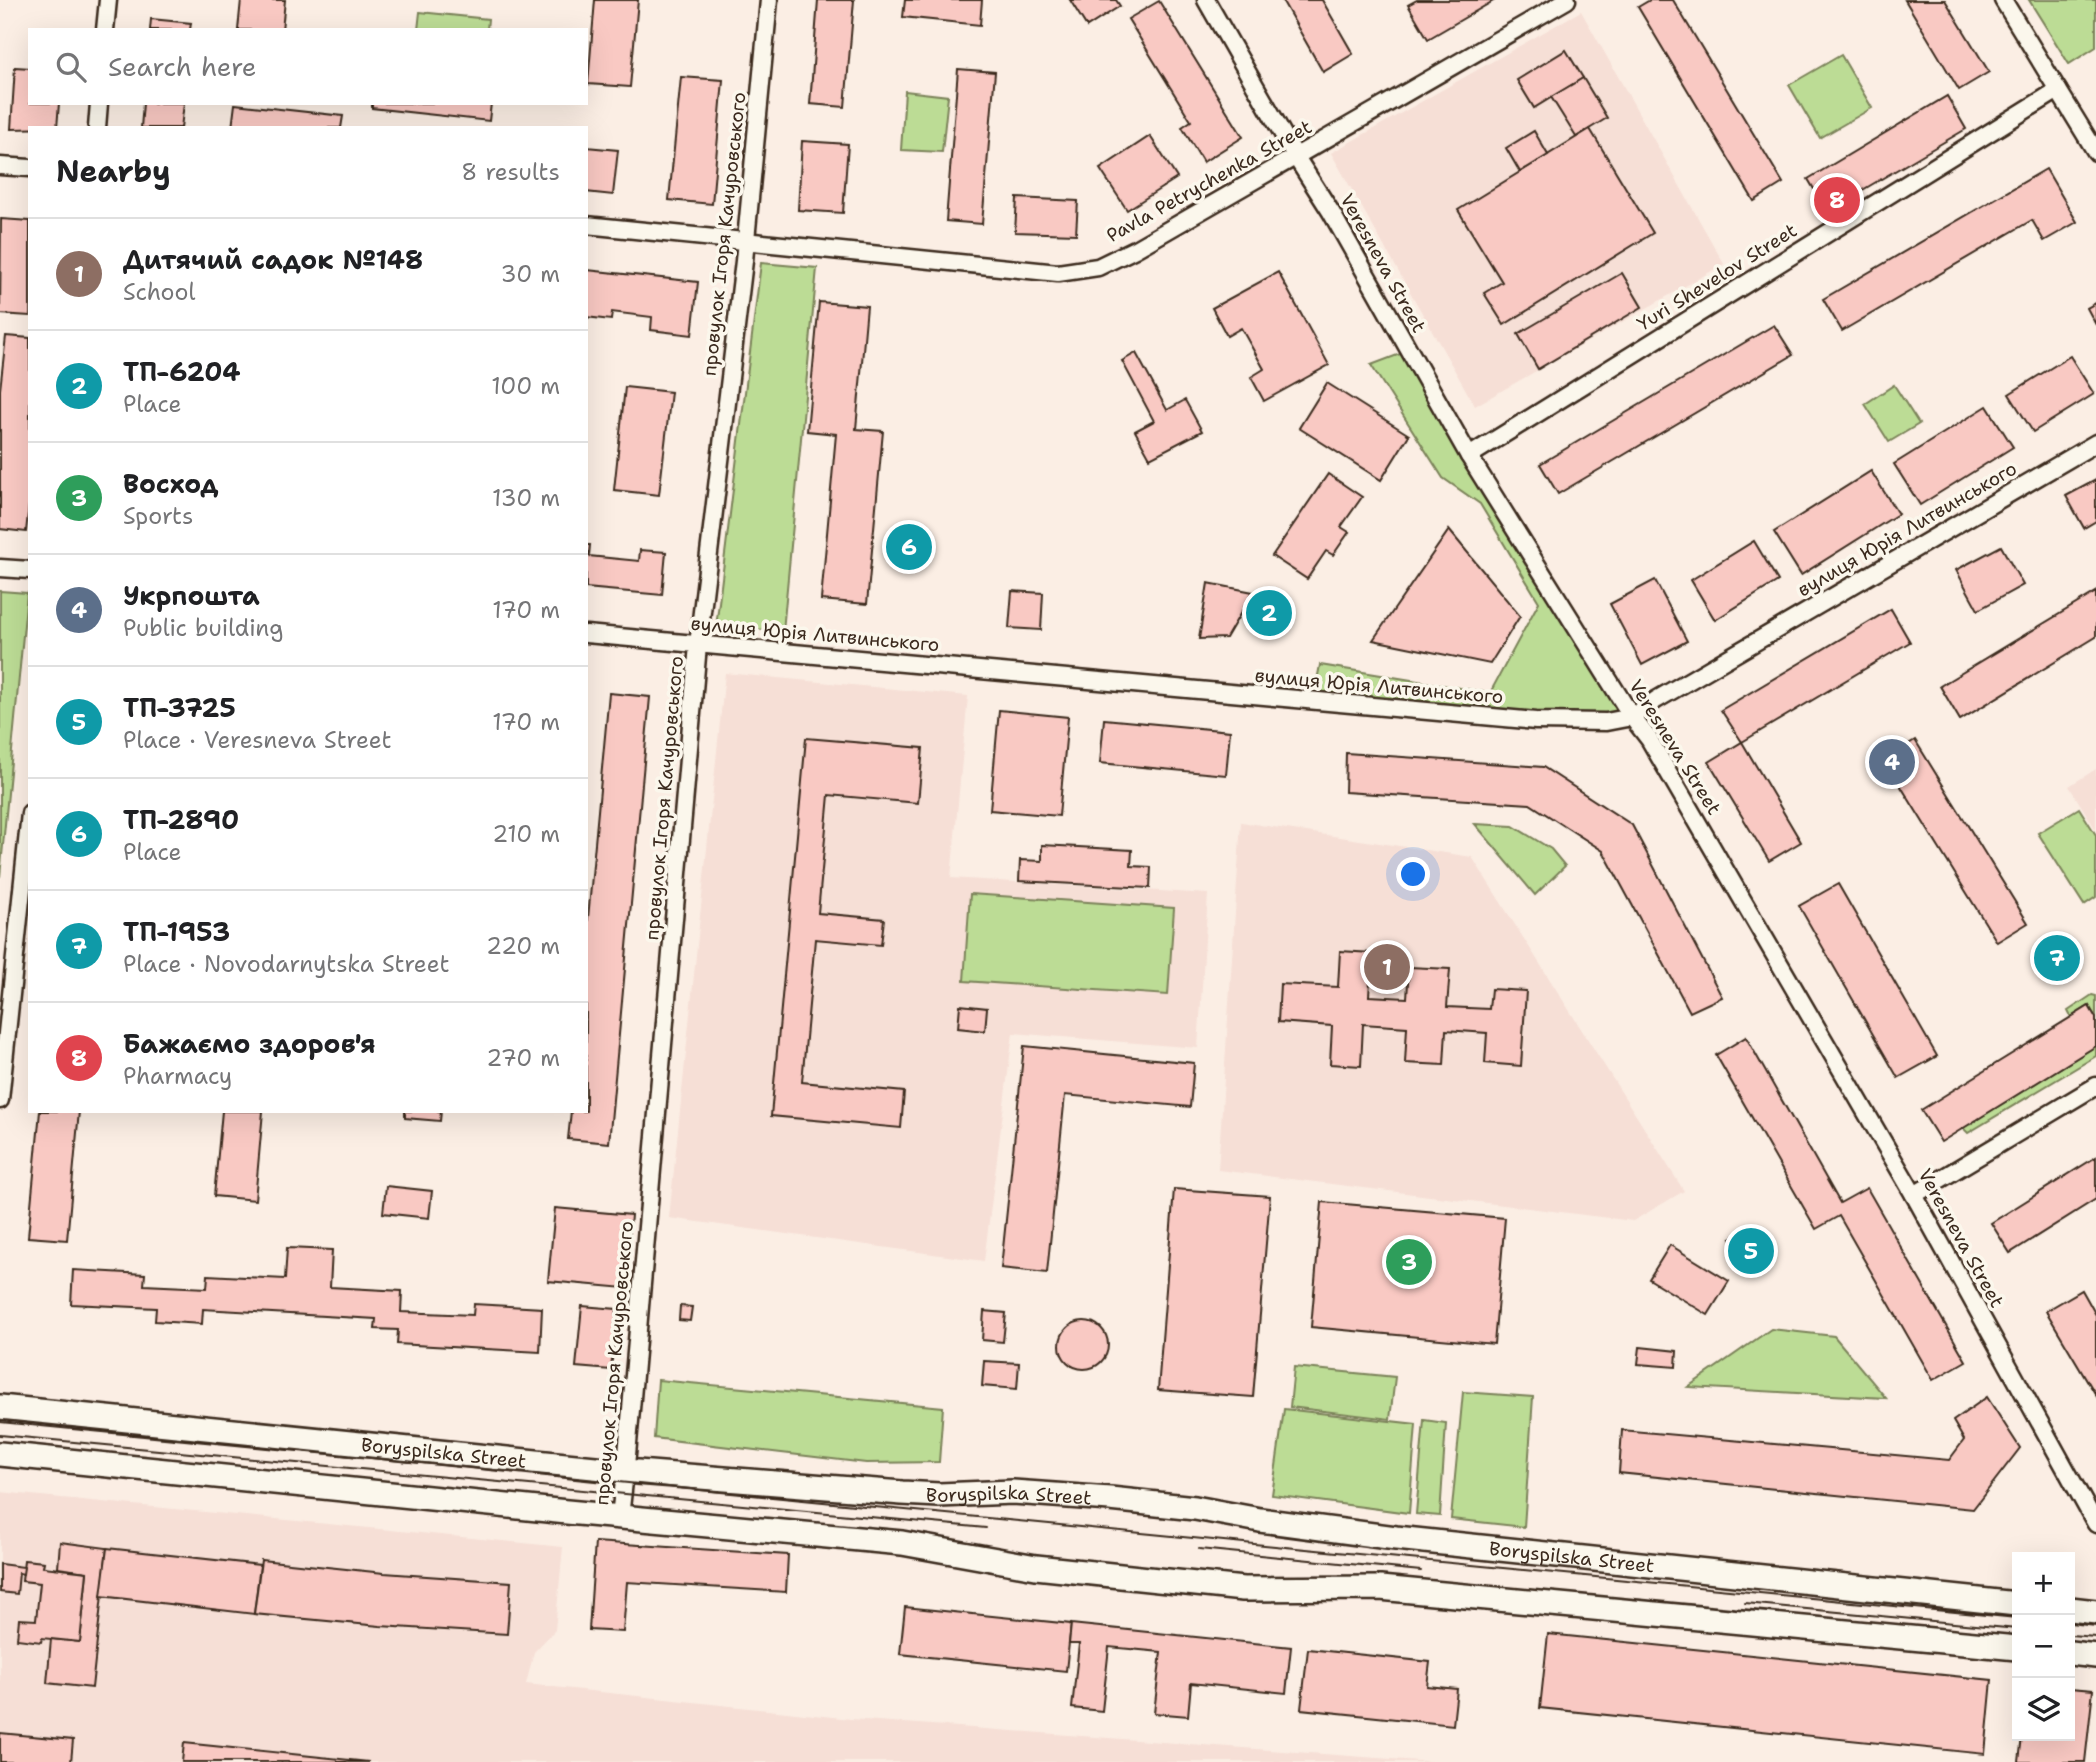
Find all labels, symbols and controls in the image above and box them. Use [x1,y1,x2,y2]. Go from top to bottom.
search box [28,28,588,105]
icon: search [52,48,90,86]
text: Search here [108,49,257,84]
street label: провулок Ігоря Качуровського [697,91,751,377]
street label: Pavla Petrychenka Street [1102,114,1316,248]
text: Nearby [56,151,171,192]
text: 8 results [461,157,560,187]
pin: 8 [1814,174,1860,226]
street label: Veresneva Street [1334,189,1432,337]
street label: Yuri Shevelov Street [1633,218,1801,336]
text: Дитячий садок №148 [123,242,423,277]
text: 1 [74,259,84,289]
text: 30 m [501,259,560,289]
text: School [123,277,195,307]
text: ТП-6204 [123,354,241,389]
text: 2 [71,371,87,401]
text: 100 m [491,371,560,401]
text: Place [123,389,182,419]
street label: вулиця Юрія Литвинського [1793,456,2021,602]
text: Восход [123,466,219,501]
text: 3 [71,483,87,513]
text: 130 m [492,483,560,513]
text: Sports [123,501,194,531]
pin: 6 [886,521,932,573]
text: Укрпошта [123,578,260,613]
pin: 2 [1246,587,1292,639]
text: 4 [71,595,87,625]
text: 170 m [492,595,560,625]
street label: вулиця Юрія Литвинського [690,611,940,657]
text: Public building [123,613,283,643]
street label: провулок Ігоря Качуровського [639,655,689,941]
street label: вулиця Юрія Литвинського [1254,663,1504,709]
street label: Veresneva Street [1623,675,1727,819]
text: ТП-3725 [123,690,236,725]
text: 5 [72,707,86,737]
text: 170 m [492,707,560,737]
text: Place · Veresneva Street [123,725,392,755]
pin: 4 [1869,736,1915,788]
text: ТП-2890 [123,802,239,837]
text: 6 [71,819,87,849]
text: 210 m [492,819,560,849]
text: Place [123,837,182,867]
your location [1396,857,1430,891]
text: ТП-1953 [123,914,230,949]
text: 7 [71,931,87,961]
text: 220 m [486,931,560,961]
pin: 7 [2034,932,2080,984]
pin: 1 [1364,941,1410,993]
text: Place · Novodarnytska Street [123,949,450,979]
text: Бажаємо здоров'я [123,1026,376,1061]
text: 8 [71,1043,87,1073]
text: 270 m [486,1043,560,1073]
text: Pharmacy [123,1061,232,1091]
street label: Veresneva Street [1912,1164,2010,1312]
street label: провулок Ігоря Качуровського [589,1220,639,1506]
pin: 5 [1728,1225,1774,1277]
pin: 3 [1386,1236,1432,1288]
street label: Boryspilska Street [360,1432,527,1473]
street label: Boryspilska Street [925,1479,1092,1510]
street label: Boryspilska Street [1488,1535,1656,1578]
map controls [2012,1552,2075,1741]
button: + [2012,1552,2075,1615]
button: − [2012,1615,2075,1678]
button: layers [2012,1678,2075,1741]

